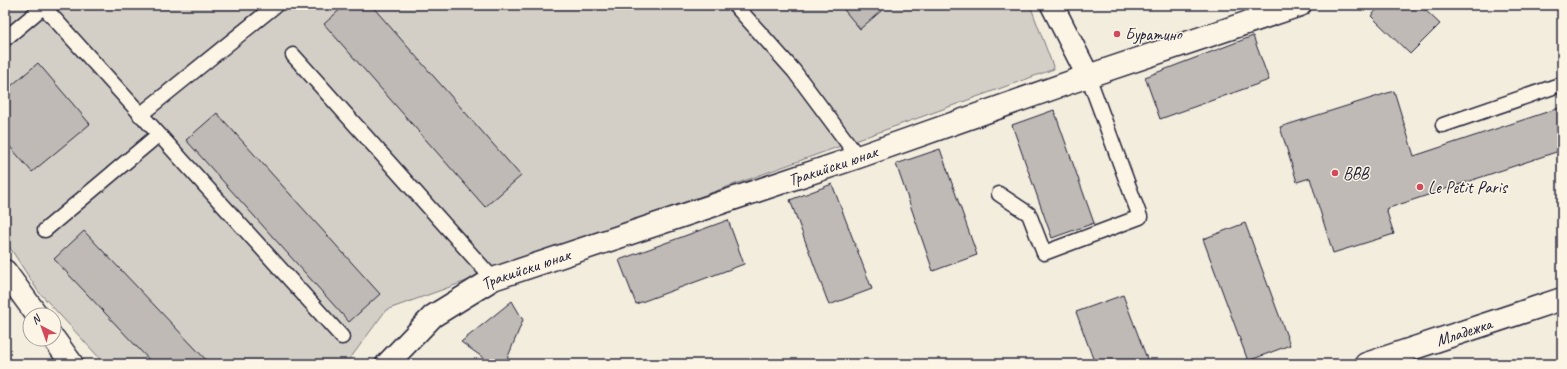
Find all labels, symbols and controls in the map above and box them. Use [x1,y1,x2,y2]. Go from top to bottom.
place label: Буратино [1125,24,1183,45]
marker: Буратино [1112,29,1122,39]
street label: Тракийски юнак [785,141,882,191]
place label: ВВВ [1343,163,1370,184]
marker: ВВВ [1330,168,1340,178]
place label: Le Petit Paris [1428,177,1509,198]
marker: Le Petit Paris [1415,182,1425,192]
street label: Тракийски юнак [477,243,574,295]
north arrow [22,307,62,347]
text: N [28,311,44,327]
street label: Младежка [1433,312,1496,351]

